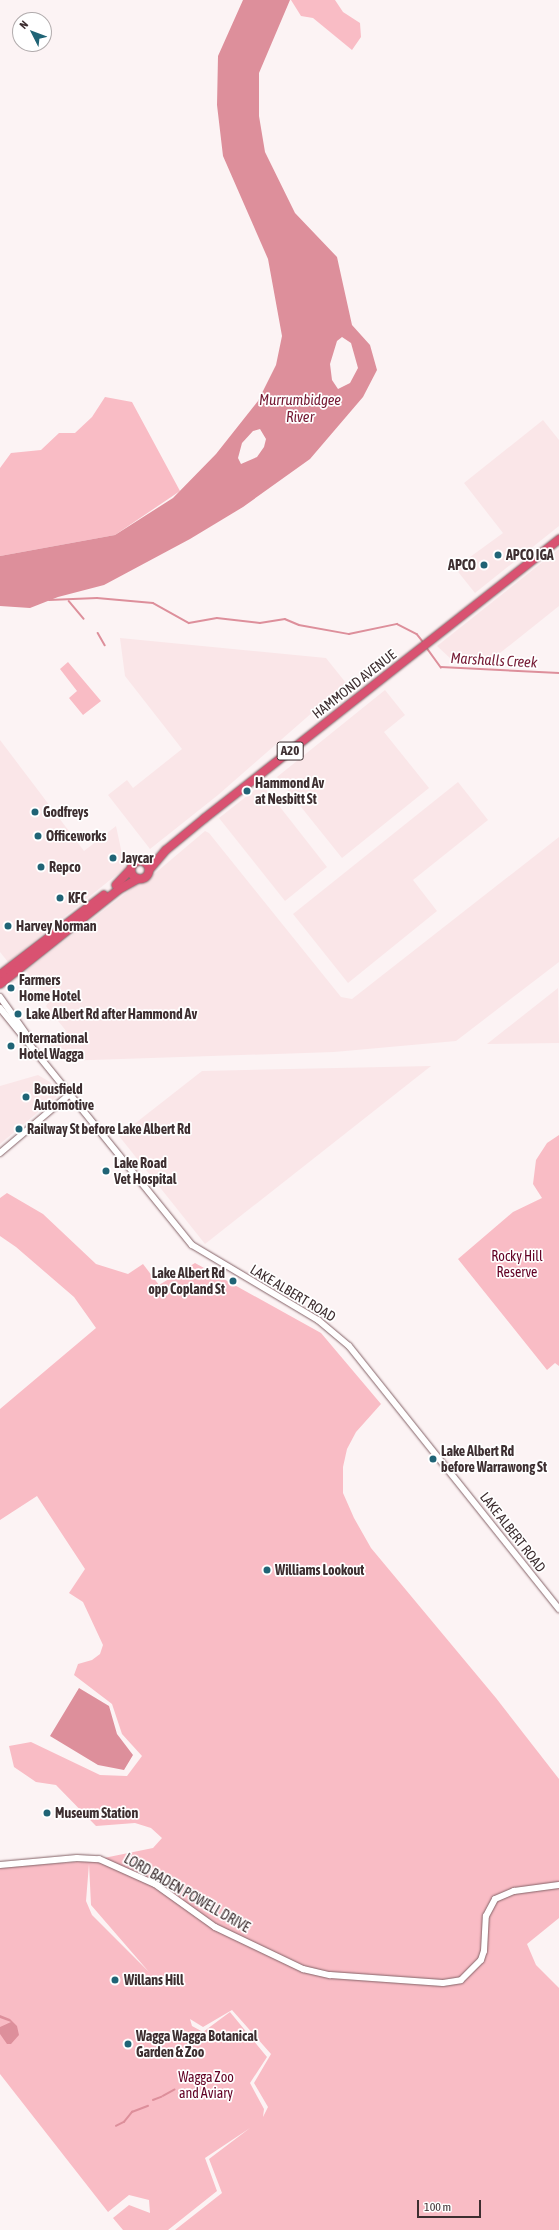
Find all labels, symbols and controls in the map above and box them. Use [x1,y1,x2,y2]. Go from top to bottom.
north arrow [12,12,52,52]
text: N [17,18,30,31]
water label: Murrumbidgee River [259,390,341,425]
place label: APCO IGA [506,547,554,563]
marker: APCO IGA [493,550,503,560]
place label: APCO [448,557,476,573]
marker: APCO [479,560,489,570]
street label: HAMMOND AVENUE [309,646,399,722]
water label: Marshalls Creek [450,649,538,671]
road number: A20 [276,740,304,762]
place label: Hammond Av at Nesbitt St [255,775,324,808]
marker: Hammond Av at Nesbitt St [242,786,252,796]
place label: Godfreys [43,804,89,820]
marker: Godfreys [30,807,40,817]
place label: Officeworks [46,828,106,844]
marker: Officeworks [33,831,43,841]
place label: Jaycar [121,850,153,866]
marker: Jaycar [108,853,118,863]
place label: Repco [49,859,81,875]
marker: Repco [36,862,46,872]
place label: KFC [68,890,87,906]
marker: KFC [55,893,65,903]
place label: Harvey Norman [16,918,97,934]
marker: Harvey Norman [3,921,13,931]
place label: Farmers Home Hotel [19,972,81,1004]
marker: Farmers Home Hotel [6,983,16,993]
place label: Lake Albert Rd after Hammond Av [26,1006,197,1022]
marker: Lake Albert Rd after Hammond Av [13,1009,23,1019]
place label: International Hotel Wagga [19,1030,88,1062]
marker: International Hotel Wagga [6,1041,16,1051]
place label: Bousfield Automotive [34,1081,94,1114]
marker: Bousfield Automotive [21,1092,31,1102]
place label: Railway St before Lake Albert Rd [27,1121,191,1137]
marker: Railway St before Lake Albert Rd [14,1124,24,1134]
place label: Lake Road Vet Hospital [114,1155,177,1188]
marker: Lake Road Vet Hospital [101,1166,111,1176]
park label: Rocky Hill Reserve [491,1248,543,1280]
street label: LAKE ALBERT ROAD [247,1261,339,1325]
place label: Lake Albert Rd opp Copland St [148,1265,225,1298]
marker: Lake Albert Rd opp Copland St [228,1276,238,1286]
place label: Lake Albert Rd before Warrawong St [441,1443,547,1476]
marker: Lake Albert Rd before Warrawong St [428,1454,438,1464]
street label: LAKE ALBERT ROAD [477,1489,549,1575]
place label: Williams Lookout [275,1562,364,1578]
marker: Williams Lookout [262,1565,272,1575]
place label: Museum Station [55,1805,138,1821]
marker: Museum Station [42,1808,52,1818]
street label: LORD BADEN POWELL DRIVE [121,1850,253,1936]
place label: Willans Hill [124,1972,184,1988]
marker: Willans Hill [109,1974,121,1986]
place label: Wagga Wagga Botanical Garden & Zoo [136,2028,257,2060]
marker: Wagga Wagga Botanical Garden & Zoo [123,2039,133,2049]
park label: Wagga Zoo and Aviary [178,2069,234,2102]
scale bar [419,2192,483,2218]
text: 100 m [424,2200,451,2214]

